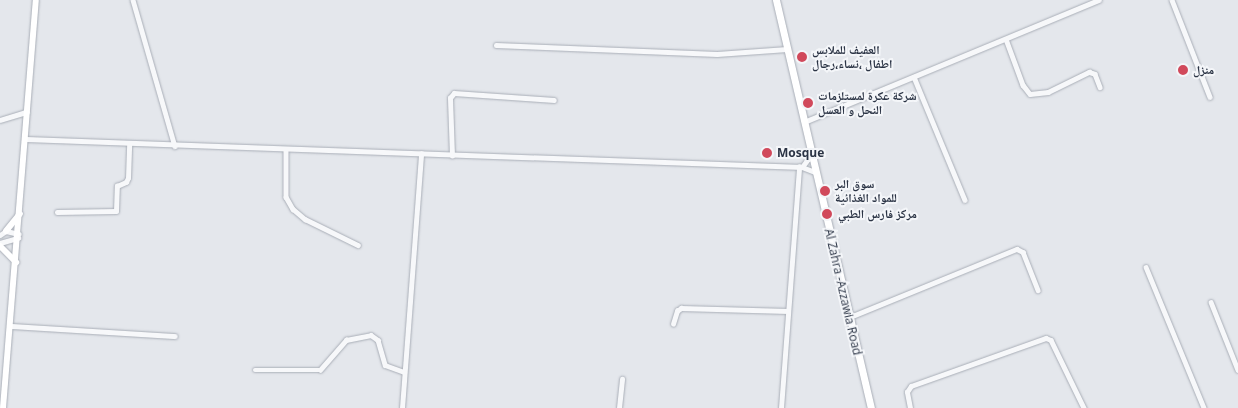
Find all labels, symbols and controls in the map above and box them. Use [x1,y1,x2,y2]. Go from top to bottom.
place label: العفيف للملابس اطفال ،نساء،رجال [812,43,893,71]
marker: العفيف للملابس اطفال ،نساء،رجال [796,51,808,63]
place label: منزل [1193,63,1214,77]
marker: منزل [1177,64,1189,76]
place label: شركة عكرة لمستلزمات النحل و العسل [818,89,917,117]
marker: شركة عكرة لمستلزمات النحل و العسل [802,97,814,109]
place label: Mosque [777,146,824,160]
marker: Mosque [761,147,773,159]
place label: سوق البر للمواد الغذائية [835,177,897,205]
marker: سوق البر للمواد الغذائية [819,185,831,197]
marker: مركز فارس الطبي [820,207,834,221]
place label: مركز فارس الطبي [838,207,917,221]
street label: Al Zahra -Azzawia Road [821,227,865,357]

